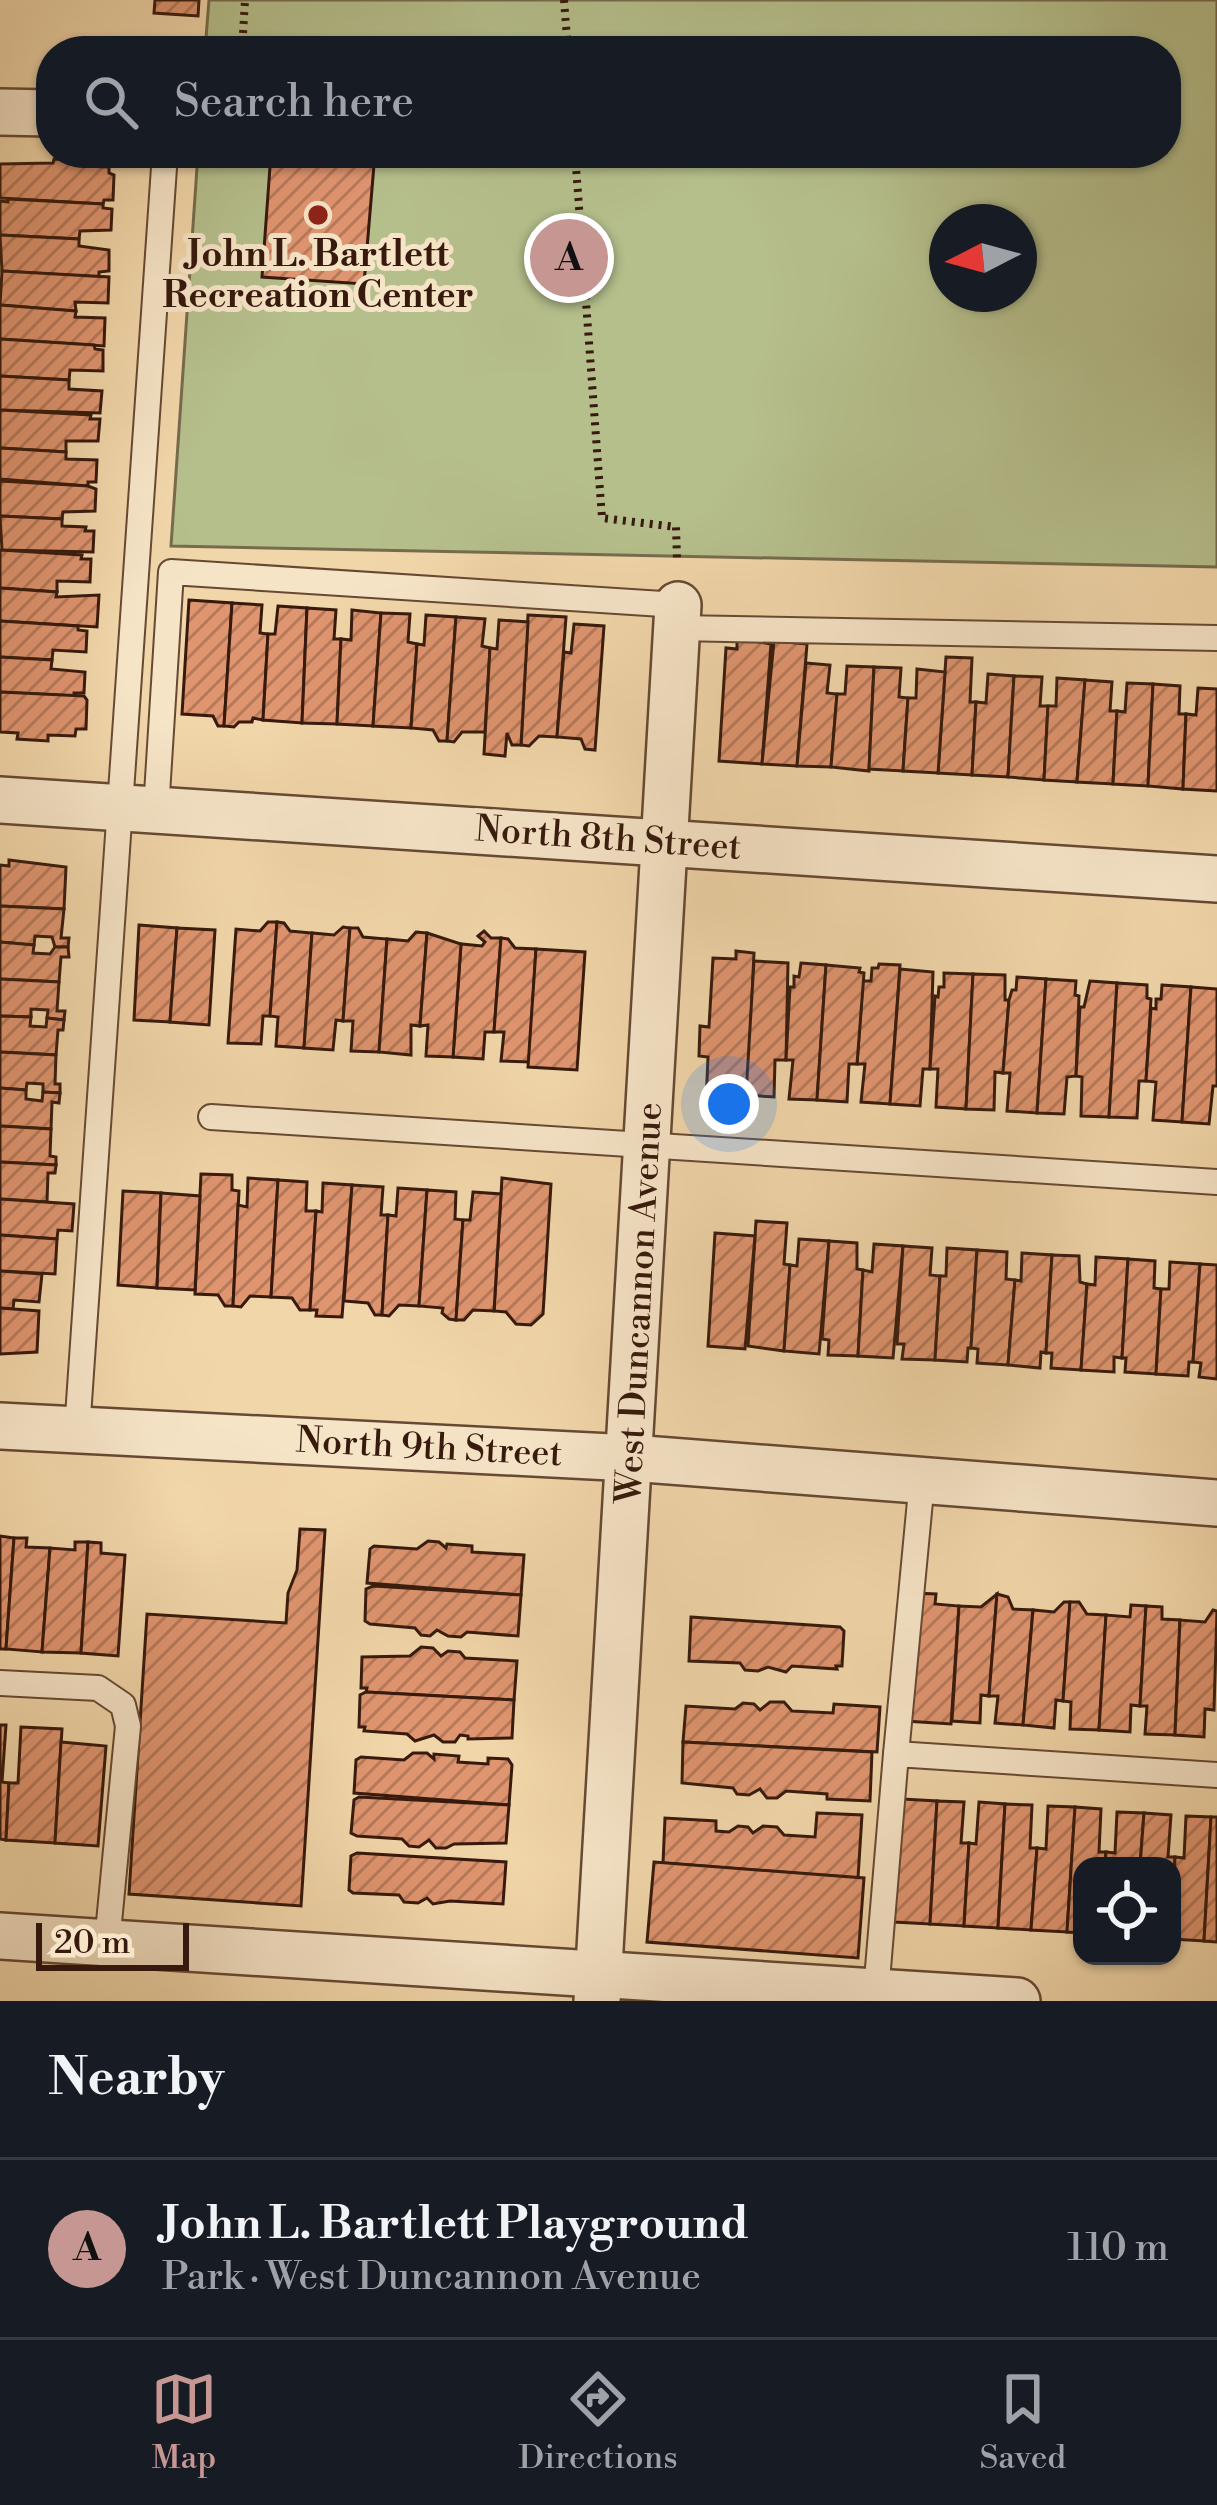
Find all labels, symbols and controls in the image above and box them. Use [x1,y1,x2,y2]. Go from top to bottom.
search box [36,36,1181,168]
icon: search [78,69,144,135]
text: Search here [174,74,414,131]
marker: John L. Bartlett Recreation Center [305,202,331,228]
north arrow [929,204,1037,312]
pin: A [530,213,608,303]
place label: John L. Bartlett Recreation Center [162,233,474,319]
street label: North 8th Street [473,807,743,871]
your location [699,1074,759,1134]
street label: West Duncannon Avenue [607,1101,673,1506]
street label: North 9th Street [295,1419,564,1477]
map controls [1073,1857,1181,1965]
button: locate [1073,1857,1181,1965]
scale bar [36,1917,189,1970]
text: 20 m [54,1923,130,1964]
text: Nearby [48,2047,224,2111]
text: John L. Bartlett Playground [162,2196,749,2253]
text: A [73,2224,101,2273]
text: 110 m [1067,2224,1169,2273]
text: Park · West Duncannon Avenue [162,2253,701,2302]
tab: Map [151,2366,217,2479]
tab: Directions [519,2366,678,2479]
tab: Saved [979,2366,1066,2479]

